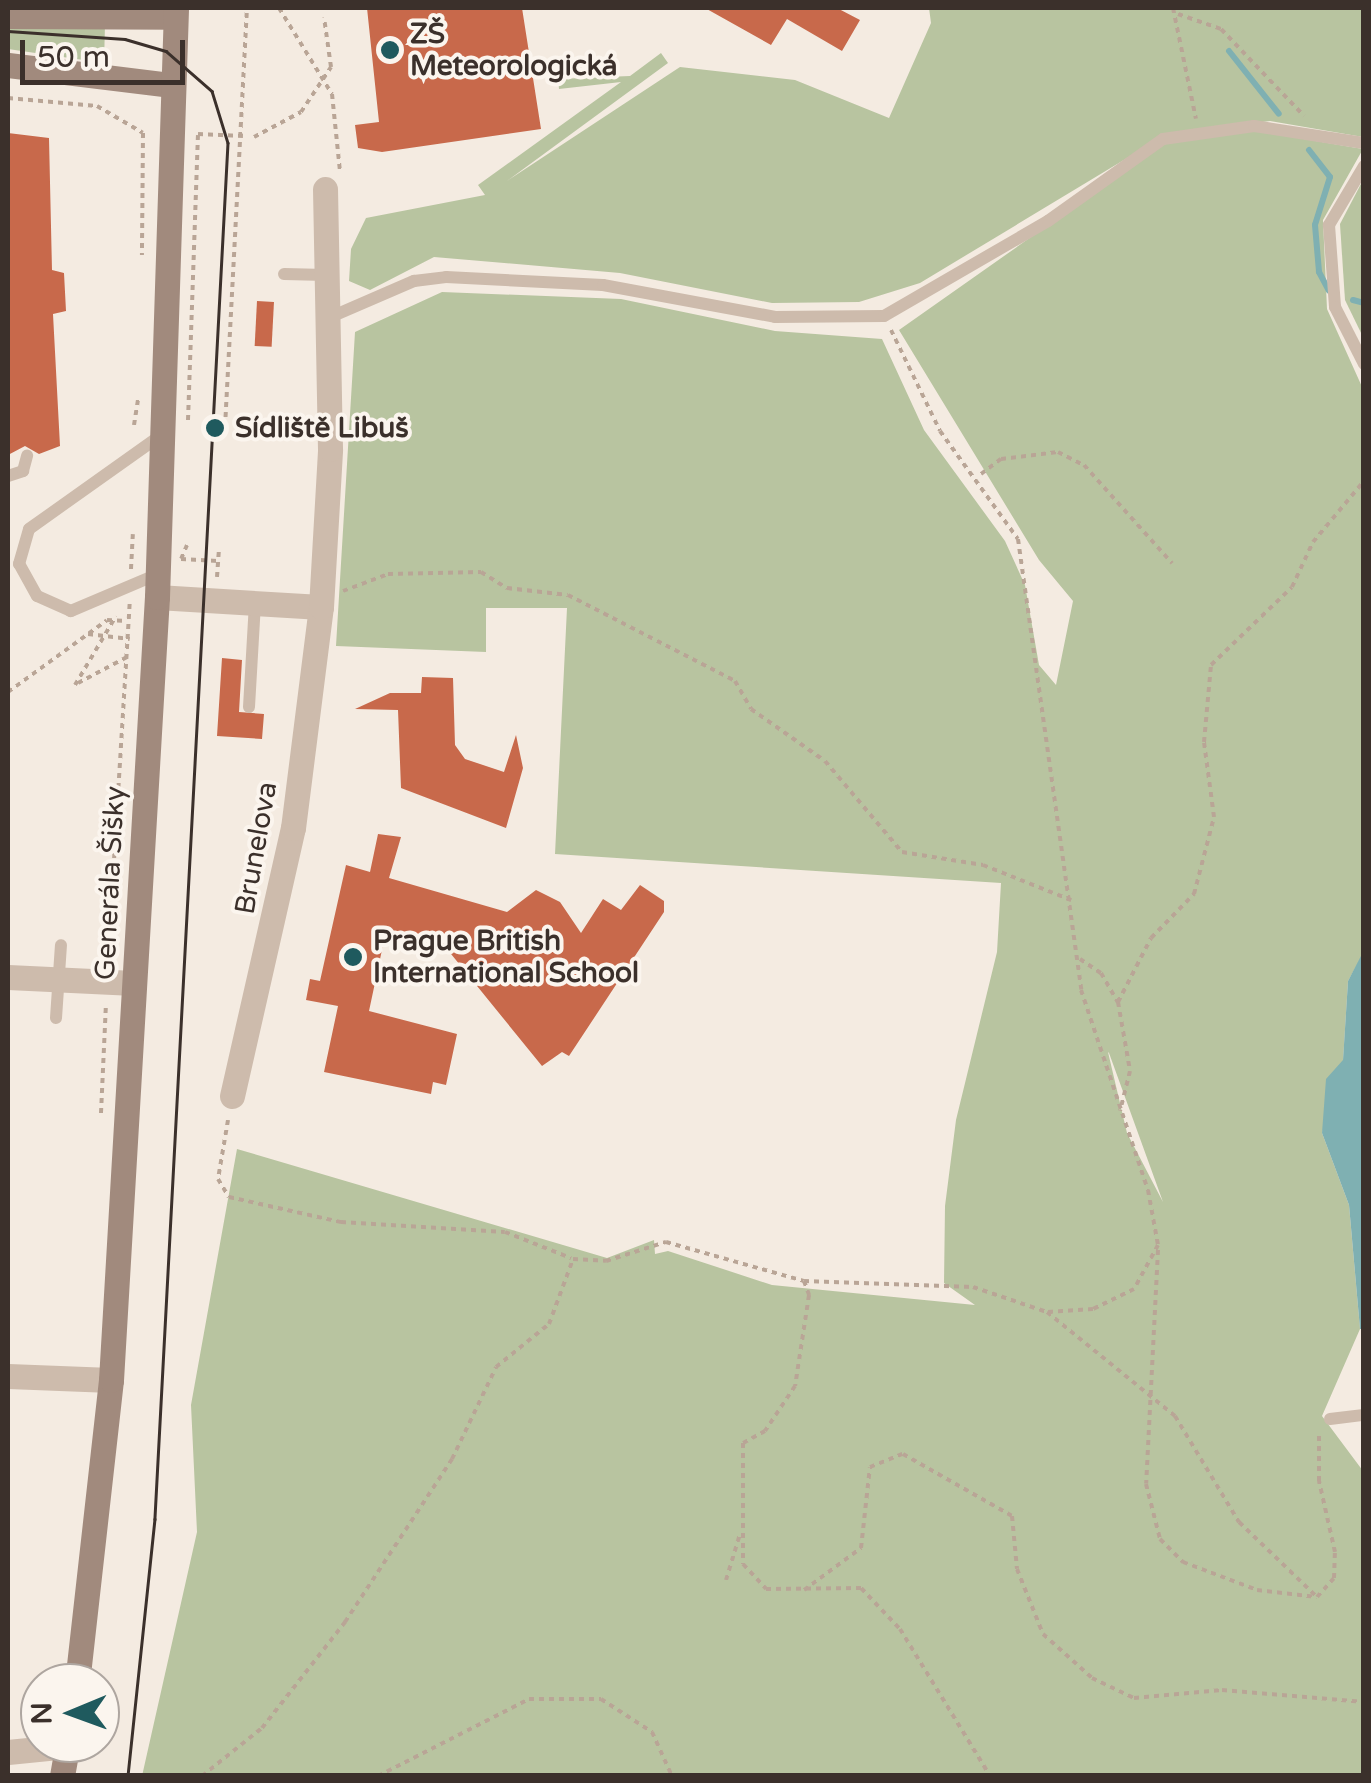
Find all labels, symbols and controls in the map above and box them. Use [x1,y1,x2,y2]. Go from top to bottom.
place label: ZŠ Meteorologická [410,17,617,83]
scale bar [25,20,190,82]
text: 50 m [37,39,110,76]
marker: ZŠ Meteorologická [379,39,401,61]
place label: Sídliště Libuš [235,411,409,445]
marker: Sídliště Libuš [204,417,226,439]
street label: Brunelova [228,779,284,917]
street label: Generála Šišky [88,785,132,981]
place label: Prague British International School [373,924,639,990]
marker: Prague British International School [342,946,364,968]
north arrow [20,1663,120,1763]
text: N [25,1702,59,1725]

